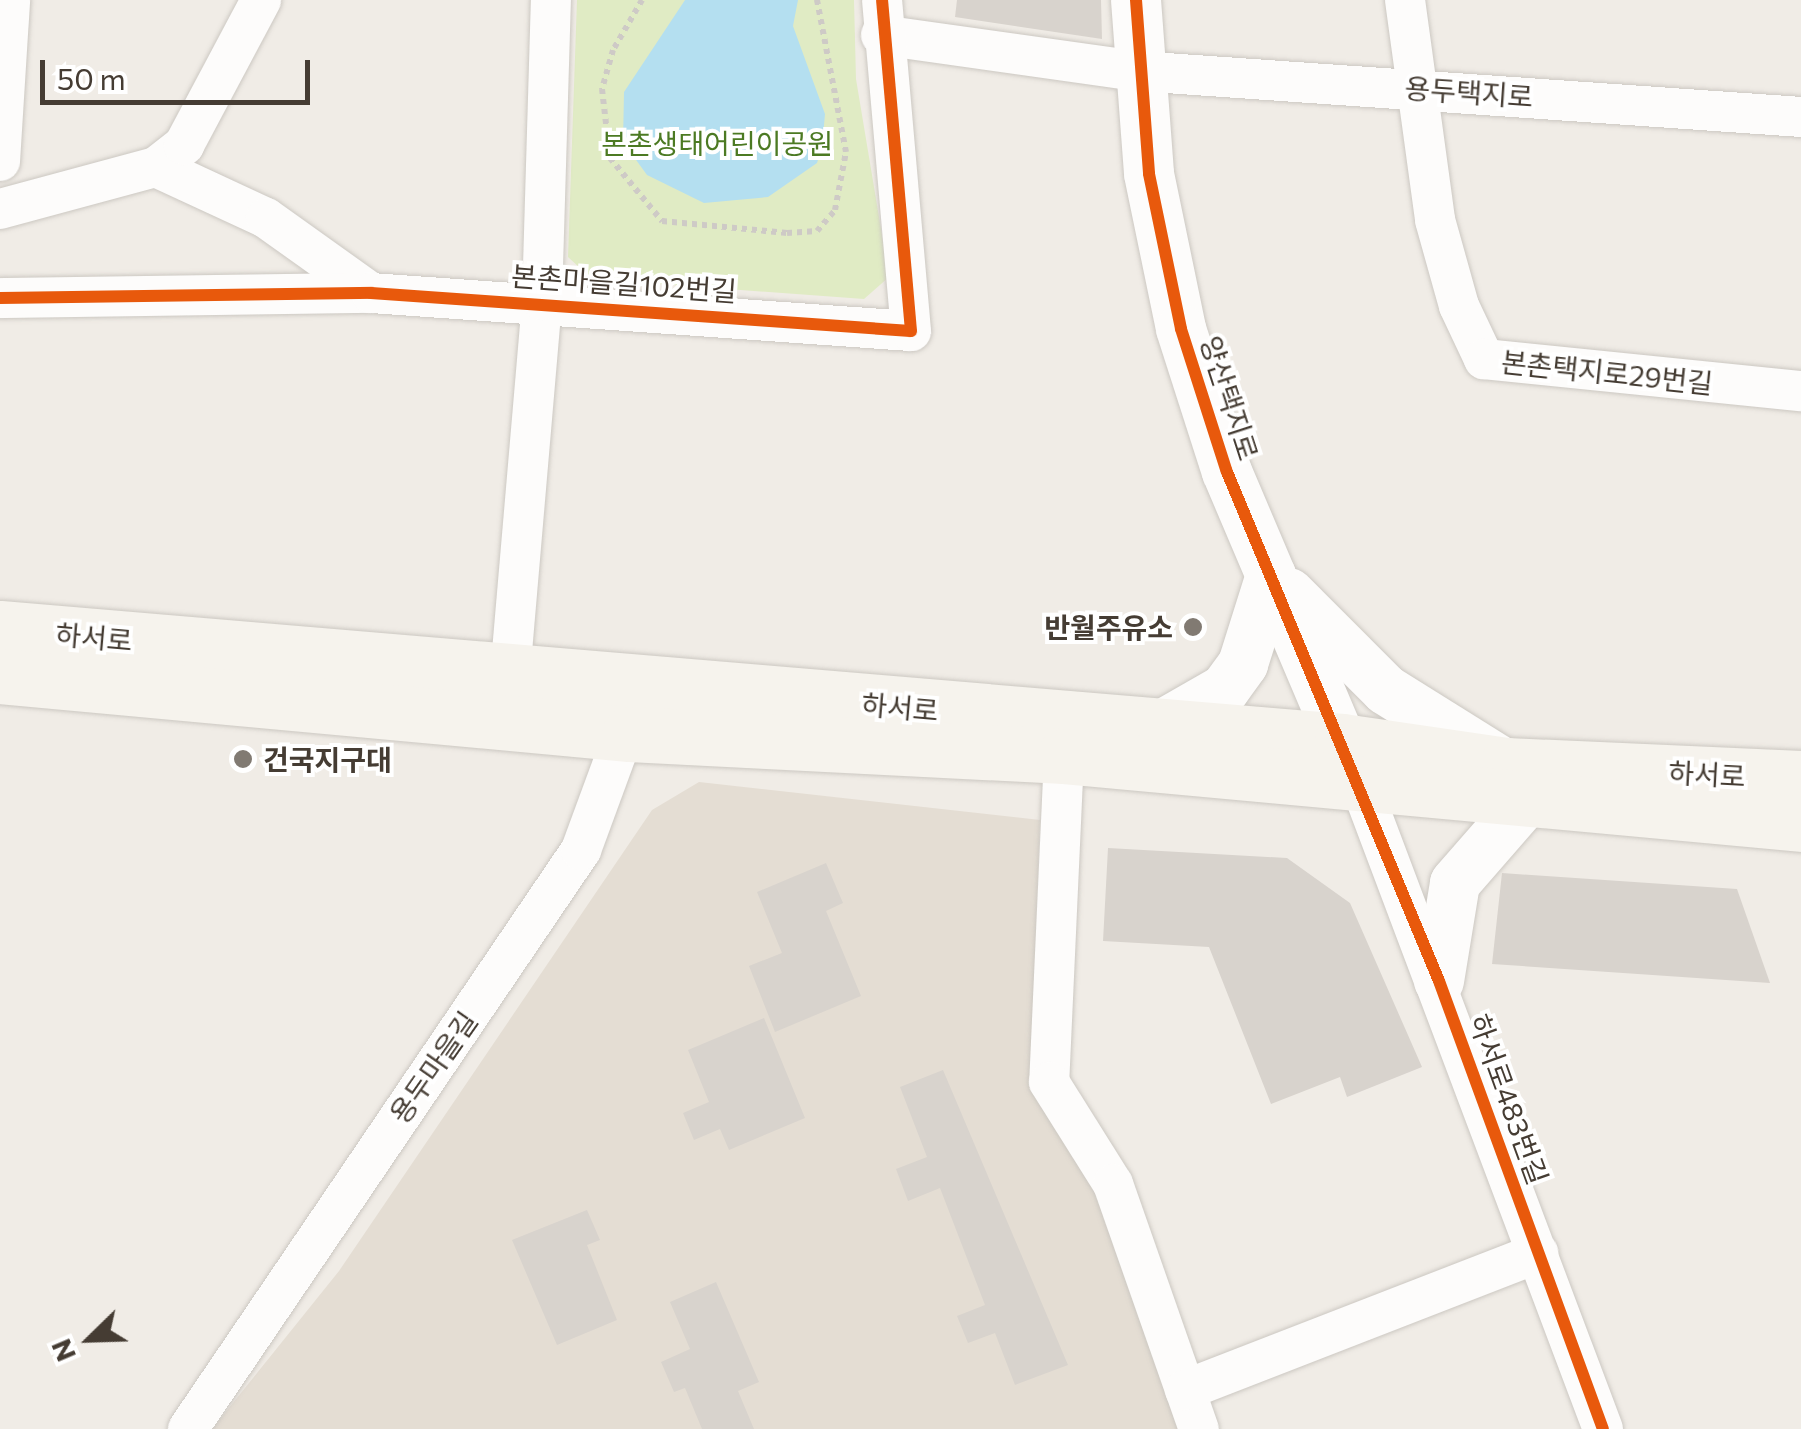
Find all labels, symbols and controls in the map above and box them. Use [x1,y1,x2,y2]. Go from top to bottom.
scale bar [45,40,315,102]
text: 50 m [57,59,126,96]
street label: 용두택지로 [1404,71,1534,113]
park label: 본촌생태어린이공원 [601,126,833,160]
street label: 본촌마을길102번길 [510,258,738,308]
street label: 양산택지로 [1194,332,1266,464]
street label: 본촌택지로29번길 [1499,344,1715,400]
place label: 반월주유소 [1044,610,1173,644]
marker: 반월주유소 [1182,616,1204,638]
street label: 하서로 [54,617,134,657]
street label: 하서로 [860,687,940,727]
place label: 건국지구대 [263,742,392,776]
marker: 건국지구대 [232,748,254,770]
street label: 하서로 [1668,755,1746,793]
street label: 용두마을길 [382,1005,484,1129]
street label: 하서로483번길 [1463,1009,1555,1189]
north arrow [40,1289,140,1389]
text: N [43,1334,82,1367]

